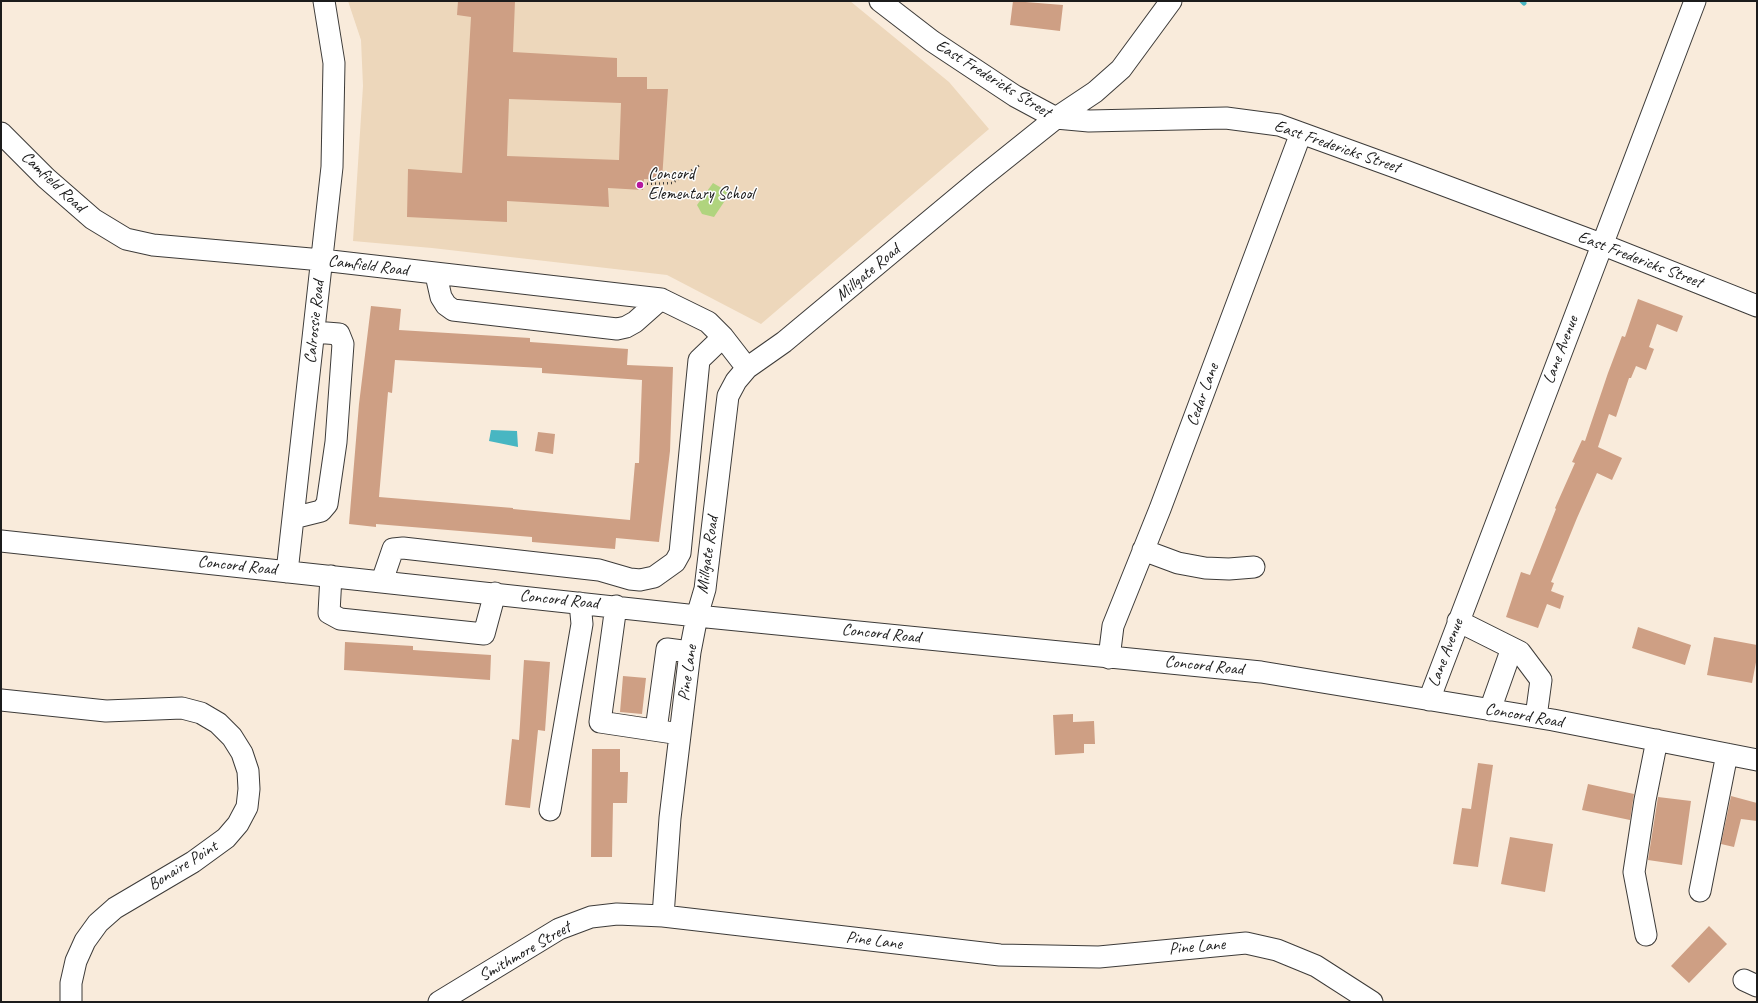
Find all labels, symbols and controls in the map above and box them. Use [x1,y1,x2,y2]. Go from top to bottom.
street label: East Fredericks Street [932,35,1054,123]
street label: East Fredericks Street [1271,116,1403,178]
street label: Camfield Road [17,147,89,217]
place label: Concord Elementary School [648,165,754,205]
marker: Concord Elementary School [635,180,645,190]
street label: East Fredericks Street [1575,227,1705,293]
street label: Millgate Road [832,240,904,306]
street label: Camfield Road [327,251,409,281]
street label: Calrossie Road [301,280,329,364]
street label: Lane Avenue [1539,313,1583,387]
street label: Cedar Lane [1182,361,1224,429]
street label: Millgate Road [692,515,724,595]
street label: Concord Road [197,552,277,580]
street label: Concord Road [519,586,599,614]
street label: Lane Avenue [1424,616,1468,690]
street label: Concord Road [841,620,921,648]
street label: Pine Lane [674,644,702,702]
street label: Concord Road [1164,652,1244,680]
street label: Concord Road [1483,699,1565,733]
street label: Bonaire Point [144,837,222,895]
street label: Smithmore Street [475,918,575,986]
street label: Pine Lane [845,927,903,955]
street label: Pine Lane [1168,934,1226,960]

